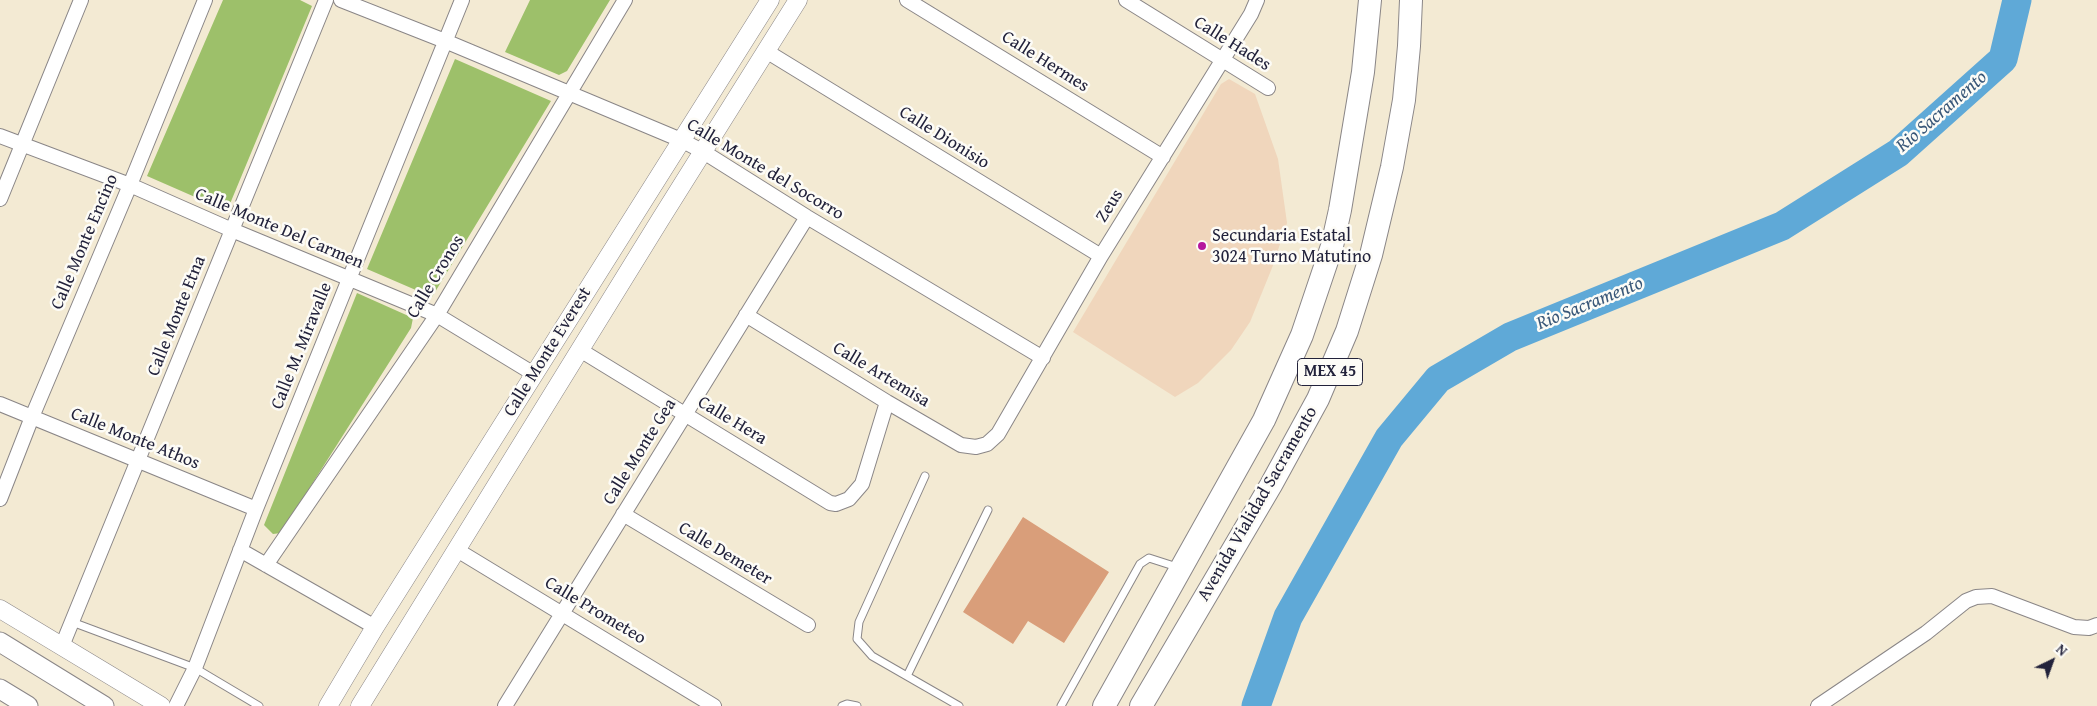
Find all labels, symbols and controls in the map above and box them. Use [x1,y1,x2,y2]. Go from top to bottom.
street label: Calle Hades [1190,12,1274,76]
street label: Calle Hermes [997,27,1093,97]
water label: Rio Sacramento [1892,66,1992,158]
street label: Calle Dionisio [895,102,993,174]
street label: Calle Monte del Socorro [682,114,848,226]
street label: Calle Monte Encino [47,171,123,313]
street label: Calle Monte Del Carmen [191,184,367,274]
street label: Zeus [1092,185,1128,227]
place label: Secundaria Estatal 3024 Turno Matutino [1212,225,1371,268]
street label: Calle Cronos [403,231,469,323]
marker: Secundaria Estatal 3024 Turno Matutino [1196,240,1208,252]
street label: Calle Monte Etna [143,253,211,379]
water label: Rio Sacramento [1533,272,1647,336]
street label: Calle M. Miravalle [267,279,337,413]
street label: Calle Monte Everest [499,283,597,421]
street label: Calle Artemisa [829,338,933,412]
road number: MEX 45 [1298,358,1362,386]
street label: Calle Hera [693,392,771,450]
street label: Calle Monte Gea [599,395,681,509]
street label: Calle Monte Athos [67,403,203,475]
street label: Avenida Vialidad Sacramento [1193,403,1323,605]
street label: Calle Demeter [674,518,776,590]
street label: Calle Prometeo [541,572,649,650]
north arrow [2027,636,2077,686]
text: N [2052,639,2072,660]

